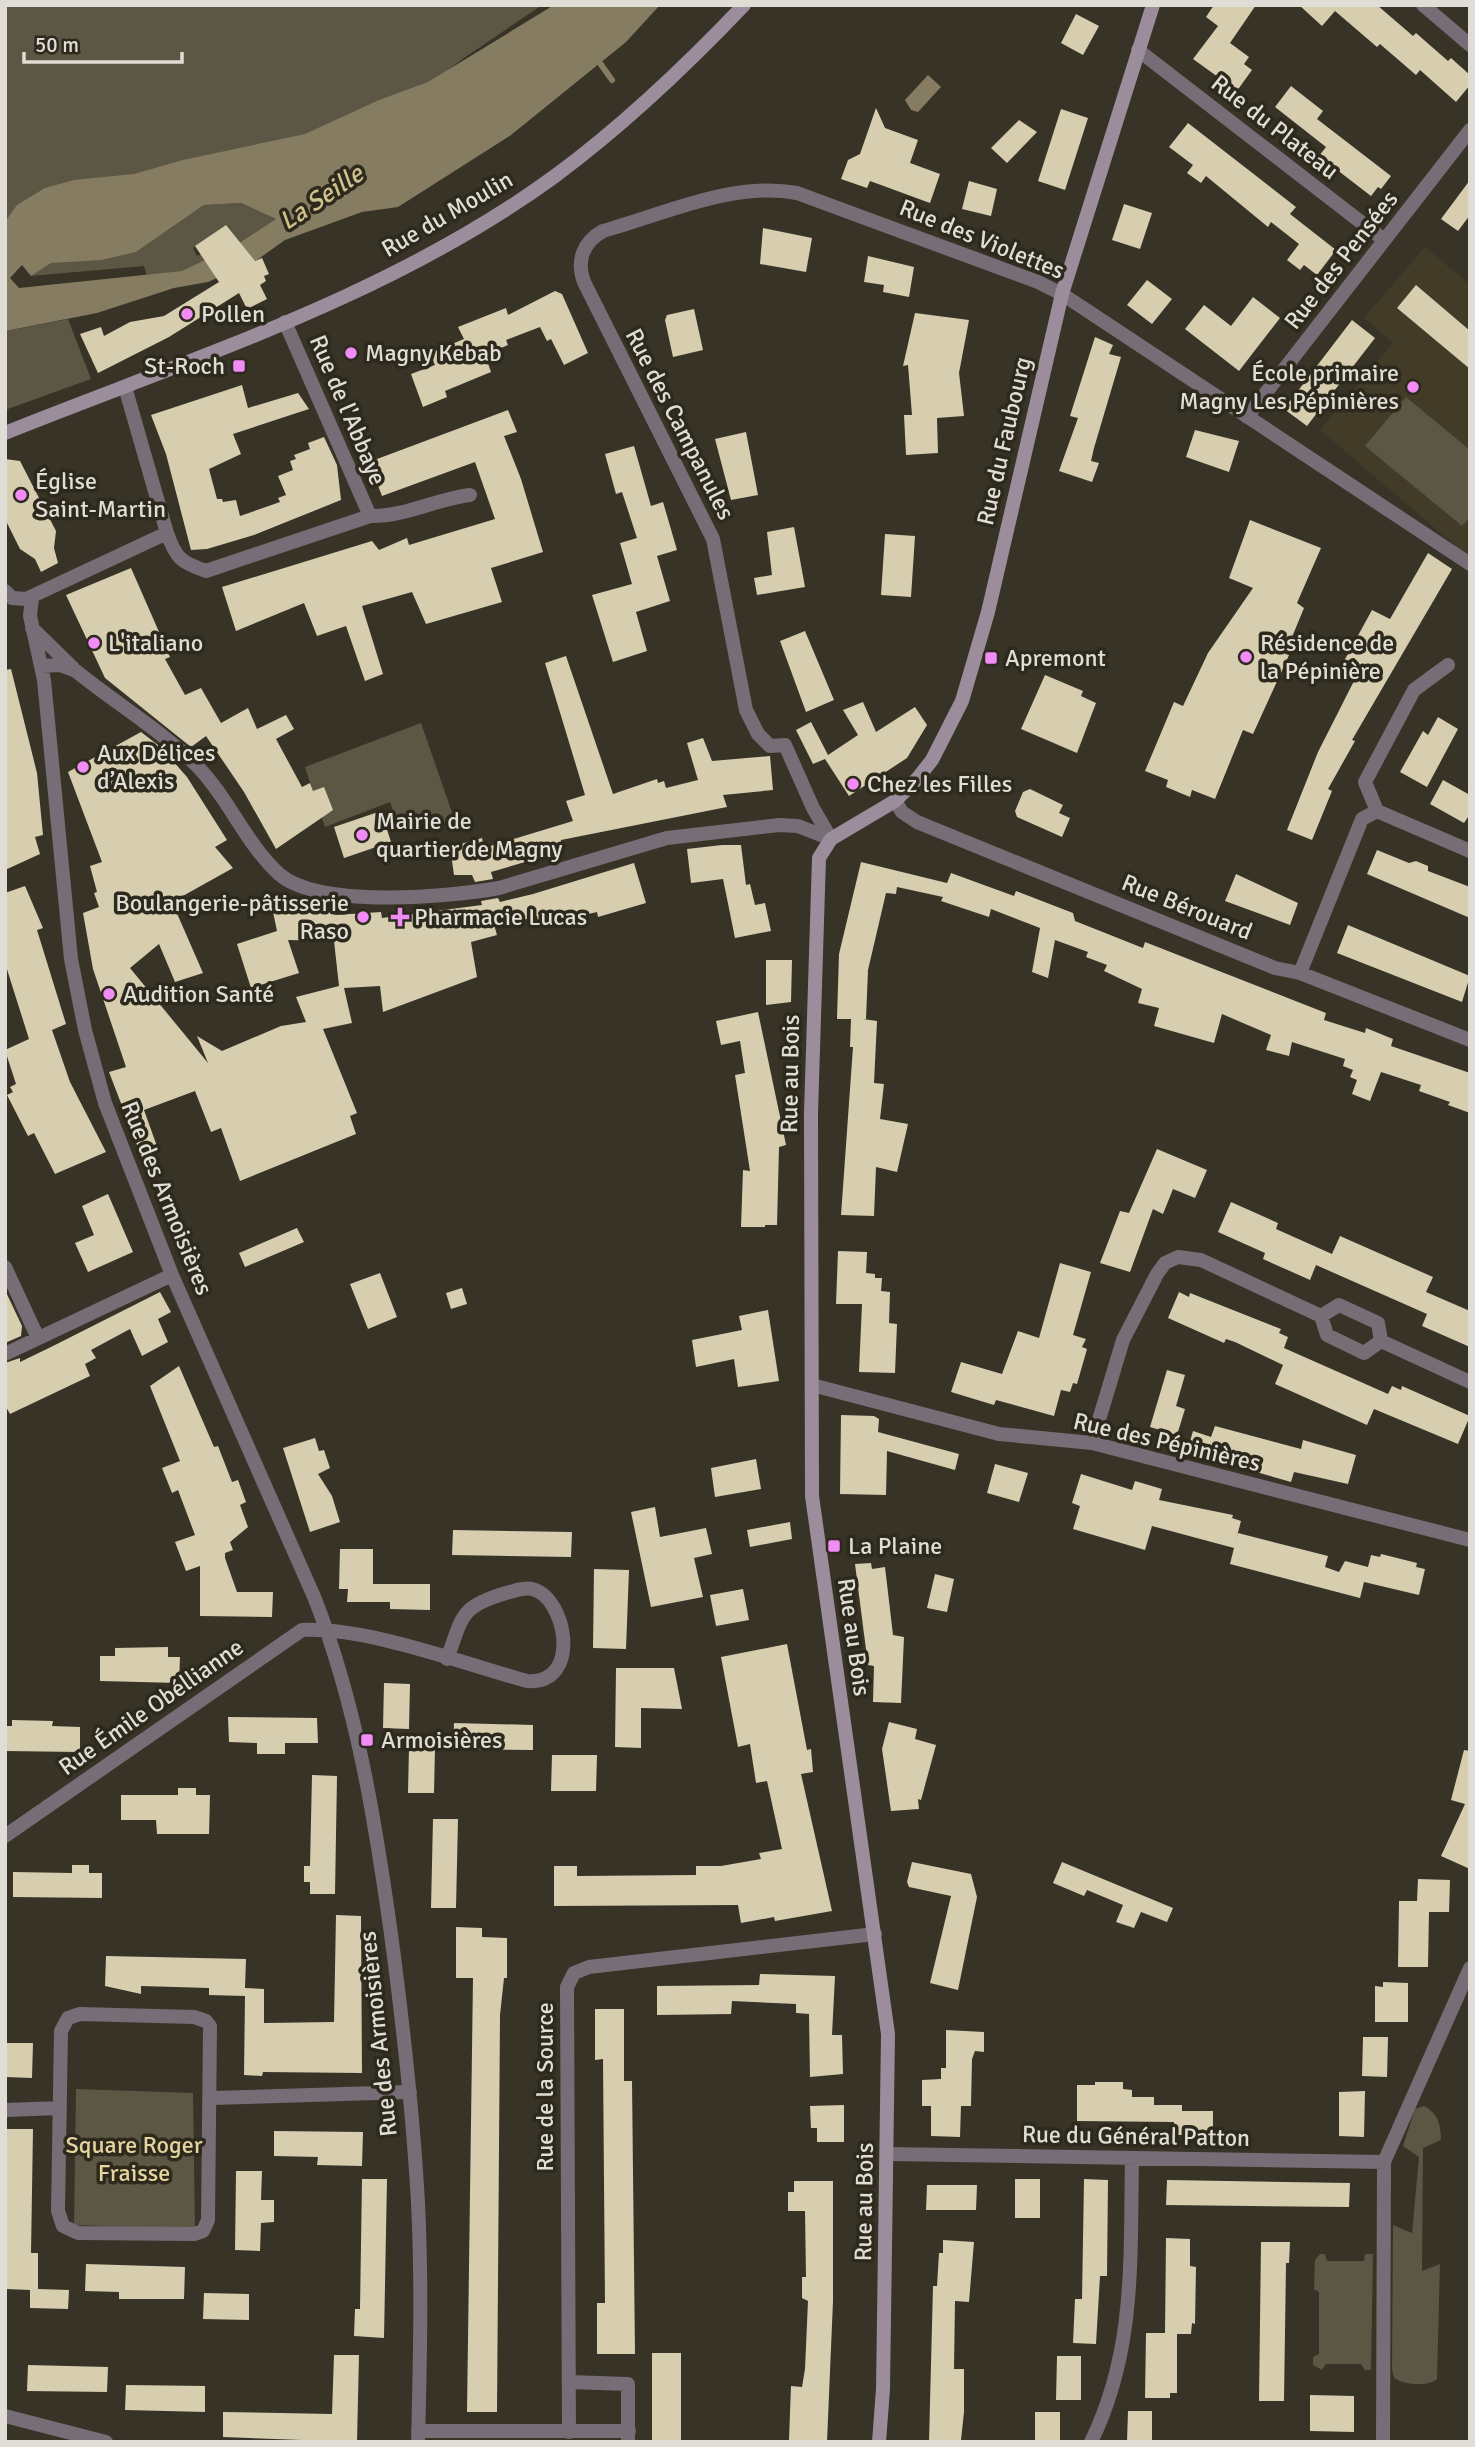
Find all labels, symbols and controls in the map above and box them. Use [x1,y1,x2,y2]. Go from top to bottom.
scale bar [24,21,182,65]
text: 50 m [35,32,79,58]
street label: Rue du Plateau [1205,68,1345,186]
water label: La Seille [273,157,371,238]
street label: Rue du Moulin [376,164,518,264]
street label: Rue des Pensées [1278,185,1404,335]
street label: Rue des Violettes [895,192,1069,286]
place label: Pollen [201,299,265,329]
marker: Pollen [179,306,195,322]
street label: Rue des Campanules [619,323,741,525]
street label: Rue de l'Abbaye [303,330,393,490]
place label: Magny Kebab [365,338,502,368]
marker: Magny Kebab [343,345,359,361]
place label: St-Roch [144,351,225,381]
street label: Rue du Faubourg [970,354,1038,528]
marker: St-Roch [231,358,247,374]
place label: École primaire Magny Les Pépinières [1179,358,1399,416]
marker: École primaire Magny Les Pépinières [1405,379,1421,395]
place label: Église Saint-Martin [35,466,166,524]
marker: Église Saint-Martin [13,487,29,503]
place label: L'italiano [108,628,203,658]
place label: Résidence de la Pépinière [1260,628,1394,686]
marker: L'italiano [86,635,102,651]
place label: Apremont [1005,643,1106,673]
marker: Résidence de la Pépinière [1238,649,1254,665]
marker: Apremont [983,650,999,666]
place label: Aux Délices d’Alexis [97,738,216,796]
marker: Aux Délices d’Alexis [75,759,91,775]
place label: Chez les Filles [867,769,1012,799]
marker: Chez les Filles [845,776,861,792]
place label: Mairie de quartier de Magny [376,806,563,864]
marker: Mairie de quartier de Magny [354,827,370,843]
street label: Rue Bérouard [1117,867,1257,947]
place label: Boulangerie-pâtisserie Raso [115,888,349,946]
place label: Pharmacie Lucas [414,902,587,932]
marker: Boulangerie-pâtisserie Raso [355,909,371,925]
marker: Pharmacie Lucas [392,909,408,925]
place label: Audition Santé [123,979,274,1009]
marker: Audition Santé [101,986,117,1002]
street label: Rue au Bois [774,1014,806,1134]
street label: Rue des Armoisières [114,1097,220,1299]
street label: Rue des Pépinières [1070,1406,1264,1478]
place label: La Plaine [848,1531,942,1561]
marker: La Plaine [826,1538,842,1554]
street label: Rue au Bois [831,1576,877,1698]
street label: Rue Émile Obéllianne [53,1632,249,1782]
place label: Armoisières [381,1725,503,1755]
marker: Armoisières [359,1732,375,1748]
street label: Rue des Armoisières [352,1930,404,2138]
street label: Rue de la Source [530,2002,560,2172]
street label: Rue du Général Patton [1022,2119,1250,2153]
park label: Square Roger Fraisse [65,2130,203,2188]
street label: Rue au Bois [848,2142,880,2262]

